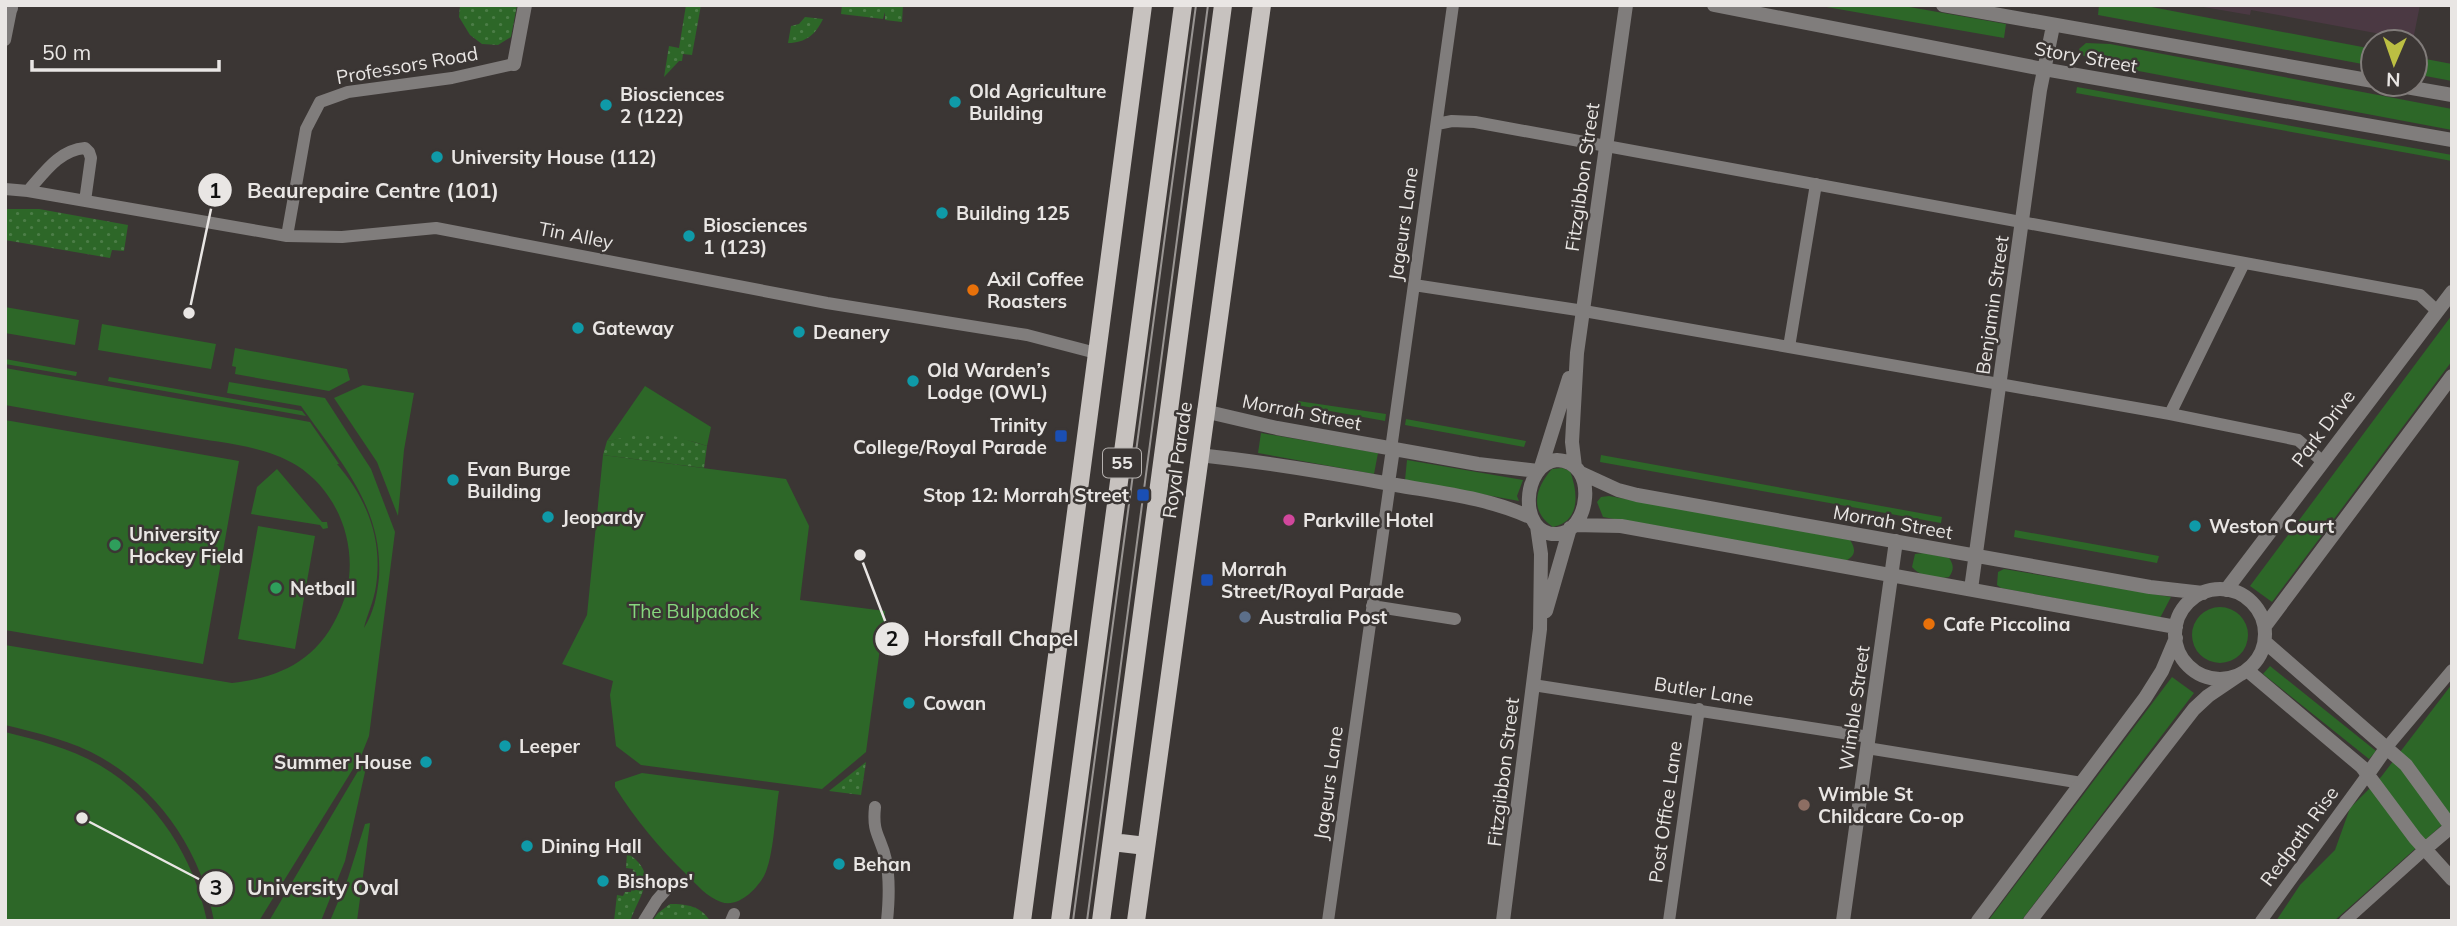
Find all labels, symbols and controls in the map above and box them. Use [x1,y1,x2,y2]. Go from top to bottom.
scale bar [32,28,219,72]
north arrow [2359,28,2429,98]
street label: Story Street [2033,36,2140,78]
text: 50 m [42,39,91,65]
street label: Professors Road [334,41,480,89]
text: N [2386,68,2401,92]
place label: Old Agriculture Building [969,79,1106,125]
place label: Biosciences 2 (122) [620,82,725,128]
marker: Old Agriculture Building [947,94,963,110]
marker: Biosciences 2 (122) [598,97,614,113]
street label: Fitzgibbon Street [1560,101,1604,253]
place label: University House (112) [451,145,657,169]
marker: University House (112) [429,149,445,165]
street label: Jageurs Lane [1383,165,1423,283]
callout: Beaurepaire Centre (101) [198,169,513,211]
text: 1 [209,177,221,203]
text: Beaurepaire Centre (101) [247,177,499,203]
place label: Building 125 [956,201,1070,225]
marker: Building 125 [934,205,950,221]
place label: Biosciences 1 (123) [703,213,808,259]
street label: Tin Alley [537,216,615,254]
marker: Biosciences 1 (123) [681,228,697,244]
street label: Benjamin Street [1970,234,2014,376]
place label: Axil Coffee Roasters [987,267,1084,313]
marker: Axil Coffee Roasters [965,282,981,298]
place label: Gateway [592,316,674,340]
marker: Gateway [570,320,586,336]
place label: Deanery [813,320,891,344]
marker: Deanery [791,324,807,340]
place label: Old Warden’s Lodge (OWL) [927,358,1050,404]
marker: Old Warden’s Lodge (OWL) [905,373,921,389]
street label: Park Drive [2286,384,2360,472]
street label: Morrah Street [1240,389,1364,435]
street label: Royal Parade [1157,400,1197,520]
place label: Trinity College/Royal Parade [853,413,1048,459]
marker: Trinity College/Royal Parade [1053,428,1069,444]
road number: 55 [1103,448,1141,477]
place label: Evan Burge Building [467,457,571,503]
marker: Evan Burge Building [445,472,461,488]
place label: Stop 12: Morrah Street [923,483,1129,507]
marker: Stop 12: Morrah Street [1135,487,1151,503]
street label: Morrah Street [1831,500,1955,544]
place label: Jeopardy [562,505,644,529]
place label: Parkville Hotel [1303,508,1434,532]
marker: Jeopardy [540,509,556,525]
marker: Parkville Hotel [1281,512,1297,528]
place label: Weston Court [2209,514,2334,538]
marker: Weston Court [2187,518,2203,534]
place label: University Hockey Field [129,522,244,568]
marker: University Hockey Field [107,537,123,553]
place label: Morrah Street/Royal Parade [1221,557,1404,603]
marker: Morrah Street/Royal Parade [1199,572,1215,588]
place label: Netball [290,576,355,600]
marker: Netball [268,580,284,596]
park label: The Bulpadock [629,599,759,623]
place label: Australia Post [1259,605,1387,629]
marker: Australia Post [1237,609,1253,625]
place label: Cafe Piccolina [1943,612,2071,636]
marker: Cafe Piccolina [1921,616,1937,632]
callout: Horsfall Chapel [875,618,1093,660]
text: 2 [886,625,898,651]
text: Horsfall Chapel [924,625,1078,651]
street label: Wimble Street [1833,644,1875,772]
street label: Butler Lane [1652,671,1756,711]
place label: Cowan [923,691,986,715]
marker: Cowan [901,695,917,711]
street label: Fitzgibbon Street [1482,696,1524,848]
street label: Jageurs Lane [1308,724,1348,842]
place label: Leeper [519,734,581,758]
marker: Leeper [497,738,513,754]
street label: Post Office Lane [1643,739,1687,885]
place label: Summer House [274,750,412,774]
marker: Summer House [418,754,434,770]
street label: Redpath Rise [2255,781,2343,891]
place label: Wimble St Childcare Co-op [1818,782,1964,828]
marker: Wimble St Childcare Co-op [1796,797,1812,813]
place label: Dining Hall [541,834,642,858]
marker: Dining Hall [519,838,535,854]
place label: Behan [853,852,911,876]
marker: Behan [831,856,847,872]
callout: University Oval [198,867,414,909]
place label: Bishops' [617,869,693,893]
marker: Bishops' [595,873,611,889]
text: 3 [210,874,222,900]
text: University Oval [247,874,399,900]

